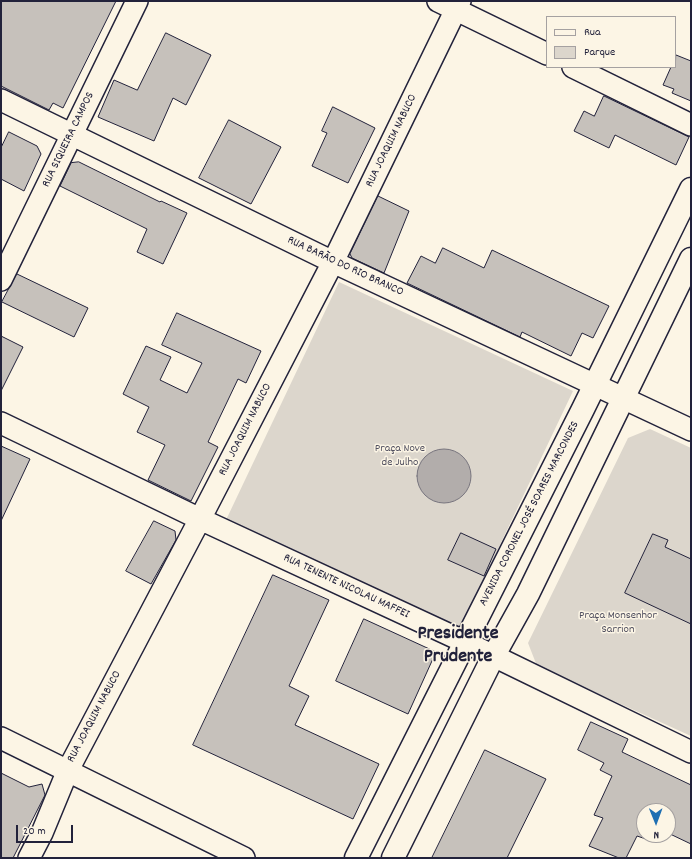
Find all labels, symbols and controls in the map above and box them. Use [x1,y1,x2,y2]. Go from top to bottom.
legend [546,16,676,68]
text: Rua [584,24,601,41]
text: Parque [584,44,615,61]
street label: RUA SIQUEIRA CAMPOS [40,90,98,190]
street label: RUA JOAQUIM NABUCO [363,92,421,190]
street label: RUA BARÃO DO RIO BRANCO [285,234,405,300]
street label: RUA JOAQUIM NABUCO [216,381,276,479]
street label: AVENIDA CORONEL JOSÉ SOARES MARCONDES [477,419,583,609]
park label: Praça Nove de Julho [375,442,425,470]
street label: RUA TENENTE NICOLAU MAFFEI [281,551,411,623]
park label: Praça Monsenhor Sarrion [579,609,657,637]
district label: Presidente Prudente [418,623,498,670]
street label: RUA JOAQUIM NABUCO [65,669,125,765]
north arrow [636,803,676,843]
scale bar [18,817,75,843]
text: 20 m [23,823,46,840]
text: N [653,826,659,842]

